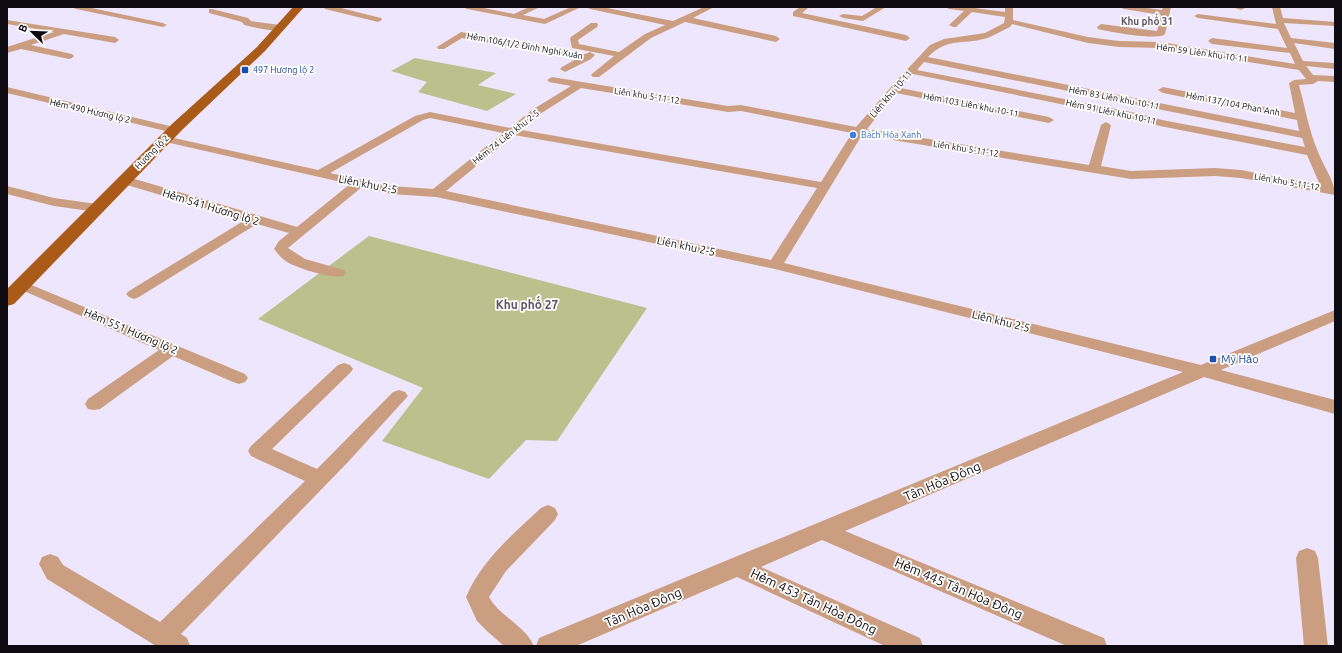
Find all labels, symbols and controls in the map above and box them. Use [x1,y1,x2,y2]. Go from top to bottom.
north arrow [12,12,52,52]
district label: Khu phố 31 [1121,13,1173,27]
text: B [16,22,30,34]
street label: Hẻm 106/1/2 Đình Nghi Xuân [466,31,584,61]
street label: Hẻm 59 Liên khu 10-11 [1156,42,1248,64]
marker: 497 Hương lộ 2 [240,65,250,75]
place label: 497 Hương lộ 2 [253,65,314,76]
street label: Liên khu 10-11 [868,69,914,119]
street label: Hẻm 83 Liên khu 10-11 [1068,84,1160,112]
street label: Liên khu 5-11-12 [613,86,681,106]
street label: Hẻm 137/104 Phan Anh [1185,90,1281,118]
street label: Hẻm 103 Liên khu 10-11 [922,91,1020,119]
street label: Hẻm 490 Hương lộ 2 [49,97,131,126]
street label: Hẻm 91 Liên khu 10-11 [1065,98,1157,126]
street label: Hẻm 74 Liên khu 2-5 [471,108,541,166]
marker: Bách Hóa Xanh [848,130,858,140]
place label: Bách Hóa Xanh [861,130,921,140]
street label: Hương lộ 2 [133,133,172,172]
street label: Liên khu 5-11-12 [932,139,1000,159]
street label: Liên khu 5-11-12 [1253,171,1321,193]
street label: Liên khu 2-5 [338,172,398,196]
street label: Hẻm 541 Hương lộ 2 [161,187,261,228]
street label: Liên khu 2-5 [656,234,716,258]
district label: Khu phố 27 [496,295,559,311]
street label: Hẻm 551 Hương lộ 2 [82,306,180,357]
street label: Liên khu 2-5 [971,308,1031,334]
place label: Mỹ Hảo [1221,353,1259,365]
marker: Mỹ Hảo [1208,354,1218,364]
street label: Tân Hòa Đông [902,459,982,503]
street label: Hẻm 445 Tân Hòa Đông [893,555,1025,621]
street label: Hẻm 453 Tân Hòa Đông [749,566,879,636]
street label: Tân Hòa Đông [603,585,683,629]

